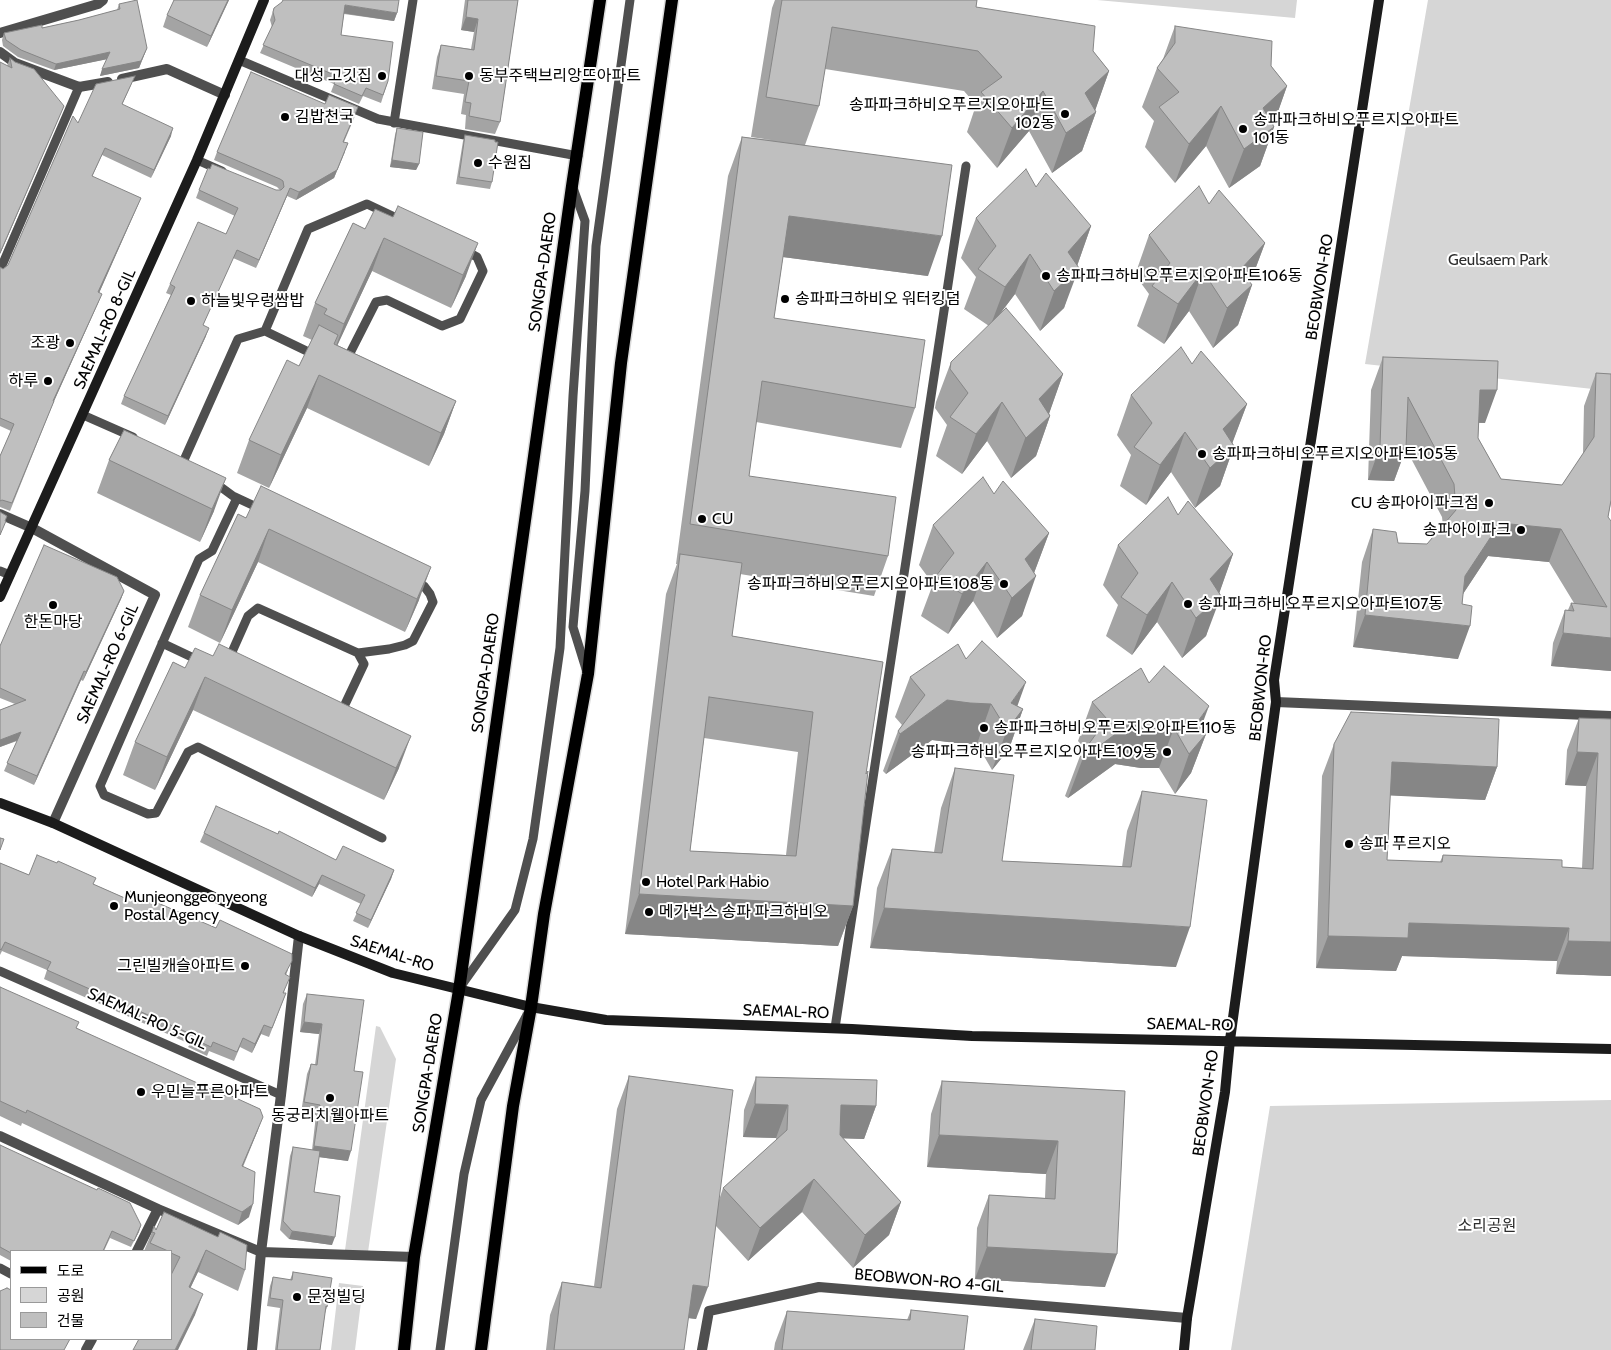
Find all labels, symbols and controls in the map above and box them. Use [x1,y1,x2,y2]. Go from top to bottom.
place label: 대성 고깃집 [295,66,372,86]
place label: 동부주택브리앙뜨아파트 [479,66,641,86]
marker: 대성 고깃집 [376,70,388,82]
marker: 동부주택브리앙뜨아파트 [463,70,475,82]
place label: 송파파크하비오푸르지오아파트 102동 [849,95,1055,133]
place label: 김밥천국 [295,107,354,127]
marker: 송파파크하비오푸르지오아파트 102동 [1059,108,1071,120]
place label: 송파파크하비오푸르지오아파트 101동 [1253,110,1459,148]
marker: 김밥천국 [279,111,291,123]
marker: 송파파크하비오푸르지오아파트 101동 [1237,123,1249,135]
place label: 수원집 [488,153,532,173]
marker: 수원집 [472,157,484,169]
street label: SONGPA-DAERO [525,211,561,333]
street label: BEOBWON-RO [1302,233,1338,341]
park label: Geulsaem Park [1448,250,1548,270]
street label: SAEMAL-RO 8-GIL [70,266,140,392]
place label: 송파파크하비오푸르지오아파트106동 [1056,266,1302,286]
marker: 송파파크하비오푸르지오아파트106동 [1040,270,1052,282]
place label: 송파파크하비오 워터킹덤 [795,289,961,309]
place label: 하늘빛우렁쌈밥 [201,291,304,311]
marker: 송파파크하비오 워터킹덤 [779,293,791,305]
marker: 하늘빛우렁쌈밥 [185,295,197,307]
place label: 조광 [31,333,60,353]
marker: 조광 [64,337,76,349]
place label: 하루 [9,371,38,391]
marker: 하루 [42,375,54,387]
place label: 송파파크하비오푸르지오아파트105동 [1212,444,1458,464]
marker: 송파파크하비오푸르지오아파트105동 [1196,448,1208,460]
place label: CU 송파아이파크점 [1351,493,1479,513]
marker: CU 송파아이파크점 [1483,497,1495,509]
place label: CU [712,509,733,529]
marker: CU [696,513,708,525]
place label: 송파아이파크 [1423,520,1511,540]
marker: 송파아이파크 [1515,524,1527,536]
place label: 송파파크하비오푸르지오아파트108동 [747,574,994,594]
marker: 송파파크하비오푸르지오아파트108동 [998,578,1010,590]
place label: 송파파크하비오푸르지오아파트107동 [1198,594,1443,614]
marker: 송파파크하비오푸르지오아파트107동 [1182,598,1194,610]
marker: 한돈마당 [47,599,59,611]
street label: SAEMAL-RO 6-GIL [73,601,143,727]
place label: 한돈마당 [24,612,82,632]
street label: SONGPA-DAERO [468,612,504,734]
street label: BEOBWON-RO [1246,634,1276,742]
place label: 송파파크하비오푸르지오아파트110동 [994,718,1236,738]
marker: 송파파크하비오푸르지오아파트110동 [978,722,990,734]
place label: 송파파크하비오푸르지오아파트109동 [911,742,1157,762]
marker: 송파파크하비오푸르지오아파트109동 [1161,746,1173,758]
place label: 송파 푸르지오 [1359,834,1451,854]
marker: 송파 푸르지오 [1343,838,1355,850]
place label: Hotel Park Habio [656,872,769,892]
marker: Hotel Park Habio [640,876,652,888]
place label: Munjeonggeonyeong Postal Agency [124,887,267,925]
marker: Munjeonggeonyeong Postal Agency [108,900,120,912]
place label: 메가박스 송파 파크하비오 [659,902,828,922]
marker: 메가박스 송파 파크하비오 [643,906,655,918]
street label: SAEMAL-RO [348,931,436,977]
place label: 그린빌캐슬아파트 [117,956,235,976]
marker: 그린빌캐슬아파트 [239,960,251,972]
street label: SAEMAL-RO 5-GIL [84,984,210,1054]
street label: SAEMAL-RO [742,1001,830,1023]
street label: SONGPA-DAERO [409,1012,447,1134]
street label: SAEMAL-RO [1146,1015,1234,1035]
street label: BEOBWON-RO [1189,1049,1223,1157]
place label: 우민늘푸른아파트 [151,1082,269,1102]
marker: 우민늘푸른아파트 [135,1086,147,1098]
marker: 동궁리치웰아파트 [324,1092,336,1104]
place label: 동궁리치웰아파트 [271,1106,389,1126]
park label: 소리공원 [1458,1216,1516,1236]
legend [10,1250,172,1340]
text: 도로 [57,1262,85,1280]
street label: BEOBWON-RO 4-GIL [854,1265,1004,1297]
text: 공원 [57,1287,85,1305]
place label: 문정빌딩 [307,1287,366,1307]
marker: 문정빌딩 [291,1291,303,1303]
text: 건물 [57,1312,85,1330]

